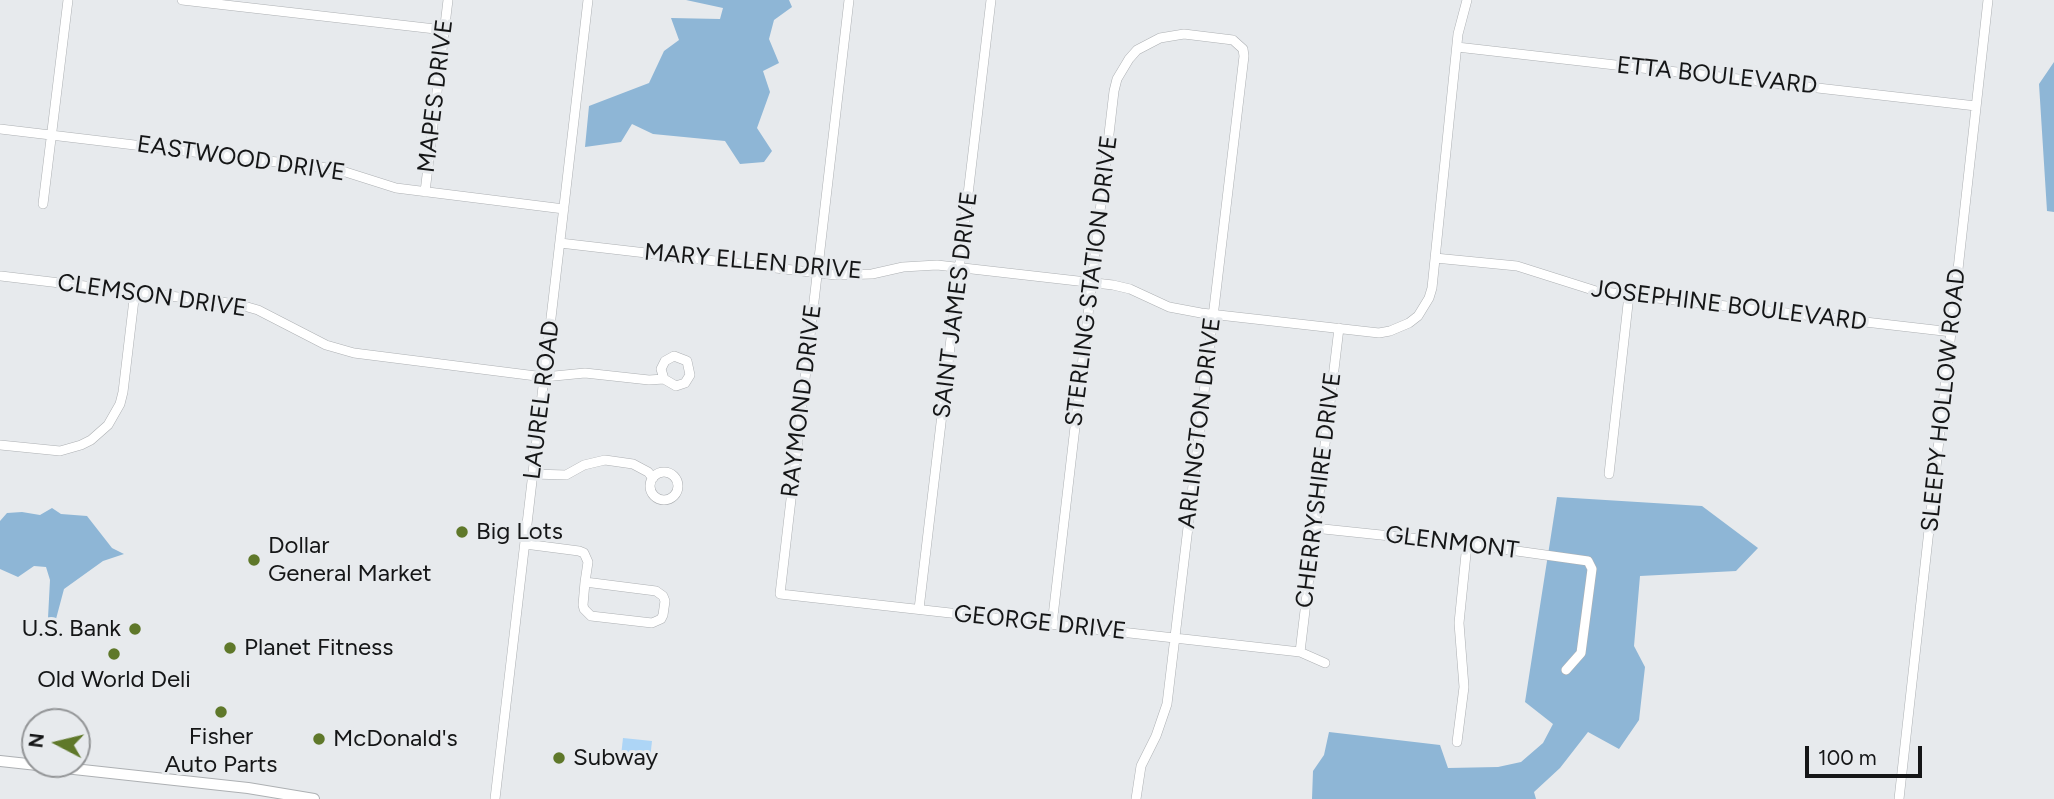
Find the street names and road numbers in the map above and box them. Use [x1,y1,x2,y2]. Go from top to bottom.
street label: MAPES DRIVE [412,18,460,174]
street label: ETTA BOULEVARD [1615,51,1819,101]
street label: EASTWOOD DRIVE [135,130,347,188]
street label: STERLING STATION DRIVE [1060,134,1124,428]
street label: SAINT JAMES DRIVE [928,190,984,420]
street label: MARY ELLEN DRIVE [643,238,863,286]
street label: SLEEPY HOLLOW ROAD [1916,267,1972,533]
street label: CLEMSON DRIVE [55,268,249,324]
street label: JOSEPHINE BOULEVARD [1590,275,1868,337]
street label: RAYMOND DRIVE [776,303,828,499]
street label: ARLINGTON DRIVE [1173,316,1227,530]
street label: LAUREL ROAD [518,319,566,481]
street label: CHERRYSHIRE DRIVE [1290,370,1348,610]
street label: GLENMONT [1384,521,1520,565]
street label: GEORGE DRIVE [952,600,1128,646]

